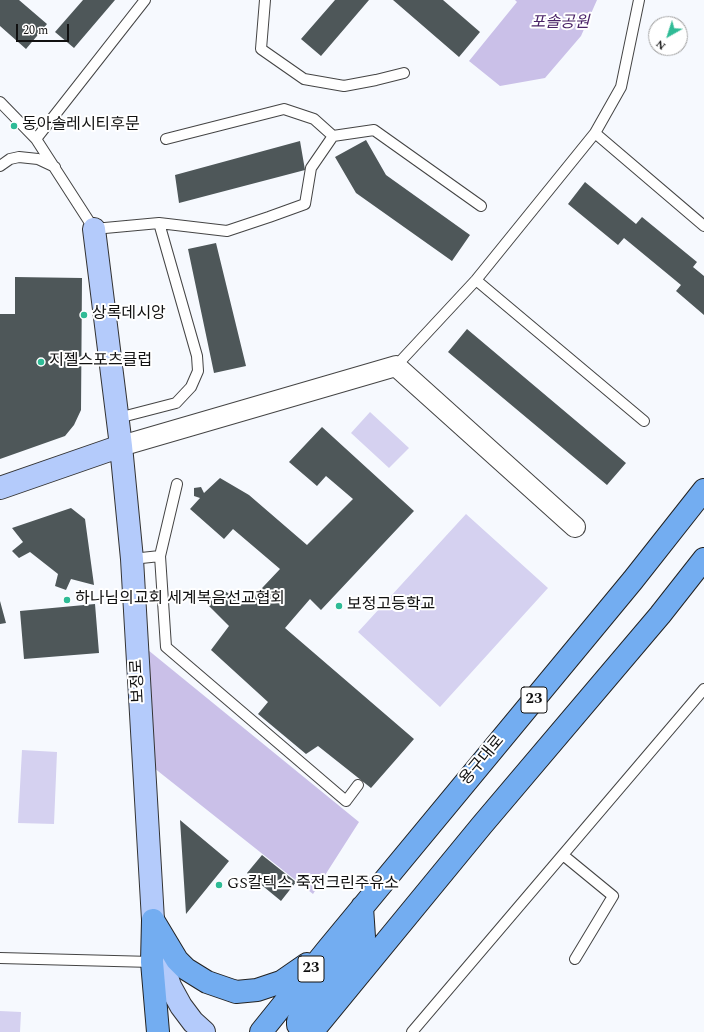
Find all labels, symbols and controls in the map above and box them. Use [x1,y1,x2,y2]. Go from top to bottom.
park label: 포솔공원 [531,14,589,34]
scale bar [18,16,71,42]
north arrow [648,16,688,56]
text: 20 m [23,21,48,40]
text: N [652,36,670,54]
place label: 동아솔레시티후문 [22,116,140,136]
marker: 동아솔레시티후문 [9,121,19,131]
place label: 상록데시앙 [92,305,166,325]
marker: 상록데시앙 [79,310,89,320]
place label: 지젤스포츠클럽 [49,352,152,372]
marker: 지젤스포츠클럽 [36,357,46,367]
place label: 하나님의교회 세계복음선교협회 [75,590,285,610]
marker: 하나님의교회 세계복음선교협회 [62,595,72,605]
place label: 보정고등학교 [347,596,435,616]
marker: 보정고등학교 [334,601,344,611]
street label: 보정로 [128,658,150,704]
road number: 23 [521,687,547,713]
street label: 용구대로 [457,732,509,790]
place label: GS칼텍스 죽전크린주유소 [227,875,399,895]
marker: GS칼텍스 죽전크린주유소 [214,880,224,890]
road number: 23 [298,956,324,982]

